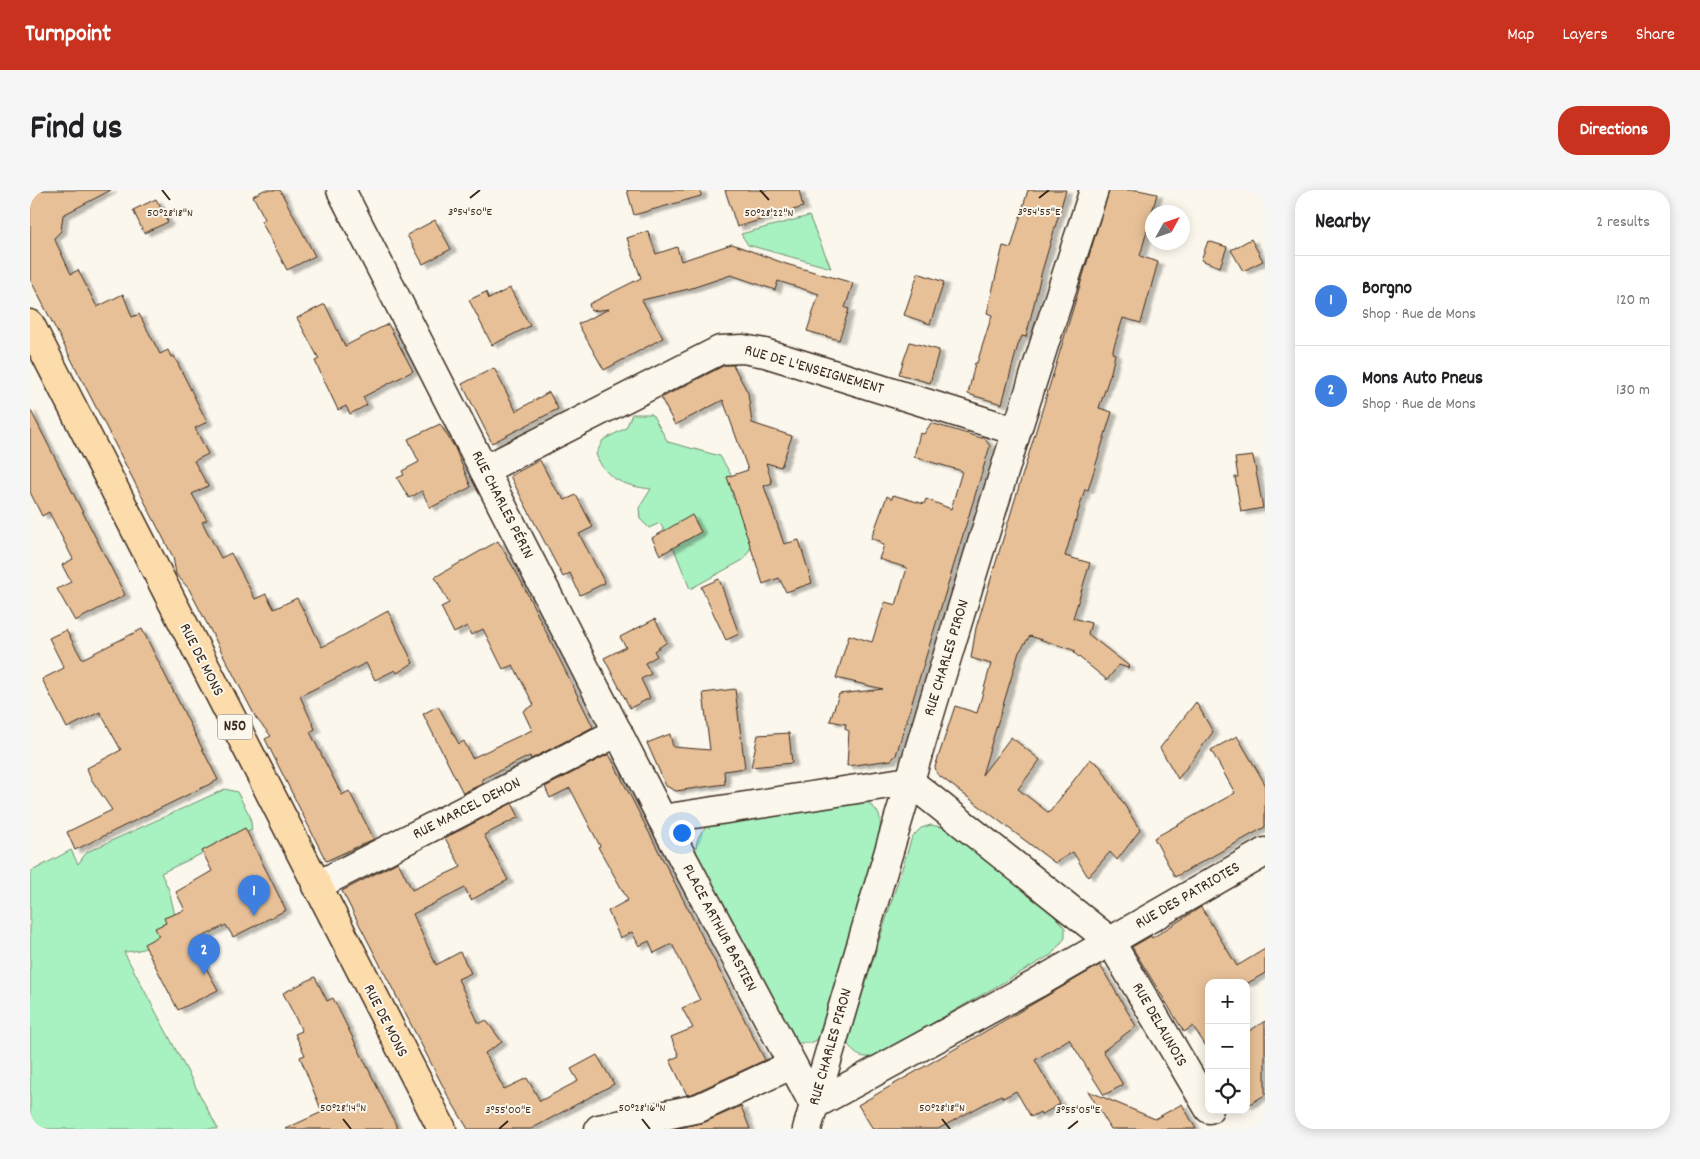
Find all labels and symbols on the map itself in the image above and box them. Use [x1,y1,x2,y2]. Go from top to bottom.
text: 3°54'50"E [448,204,492,221]
text: 3°54'55"E [1018,204,1061,221]
text: 50°28'18"N [147,205,193,222]
text: 50°28'22"N [744,205,794,222]
north arrow [1145,205,1190,250]
street label: RUE DE L'ENSEIGNEMENT [742,339,887,401]
street label: RUE CHARLES PÉRIN [465,447,539,563]
street label: RUE CHARLES PIRON [918,597,976,719]
street label: RUE DE MONS [173,620,229,700]
road number: N50 [218,714,252,740]
street label: RUE MARCEL DEHON [409,772,525,846]
your location [669,820,695,846]
street label: RUE DES PATRIOTES [1131,857,1245,935]
street label: PLACE ARTHUR BASTIEN [676,860,762,996]
pin: 1 [238,875,270,916]
pin: 2 [188,934,220,975]
street label: RUE DELAUNOIS [1126,979,1192,1071]
street label: RUE DE MONS [357,981,413,1061]
street label: RUE CHARLES PIRON [803,986,859,1108]
text: 50°28'14"N [320,1100,366,1117]
text: 50°28'16"N [618,1100,666,1117]
text: 50°28'18"N [919,1100,965,1117]
text: 3°55'00"E [485,1102,531,1119]
text: 3°55'05"E [1056,1102,1101,1119]

